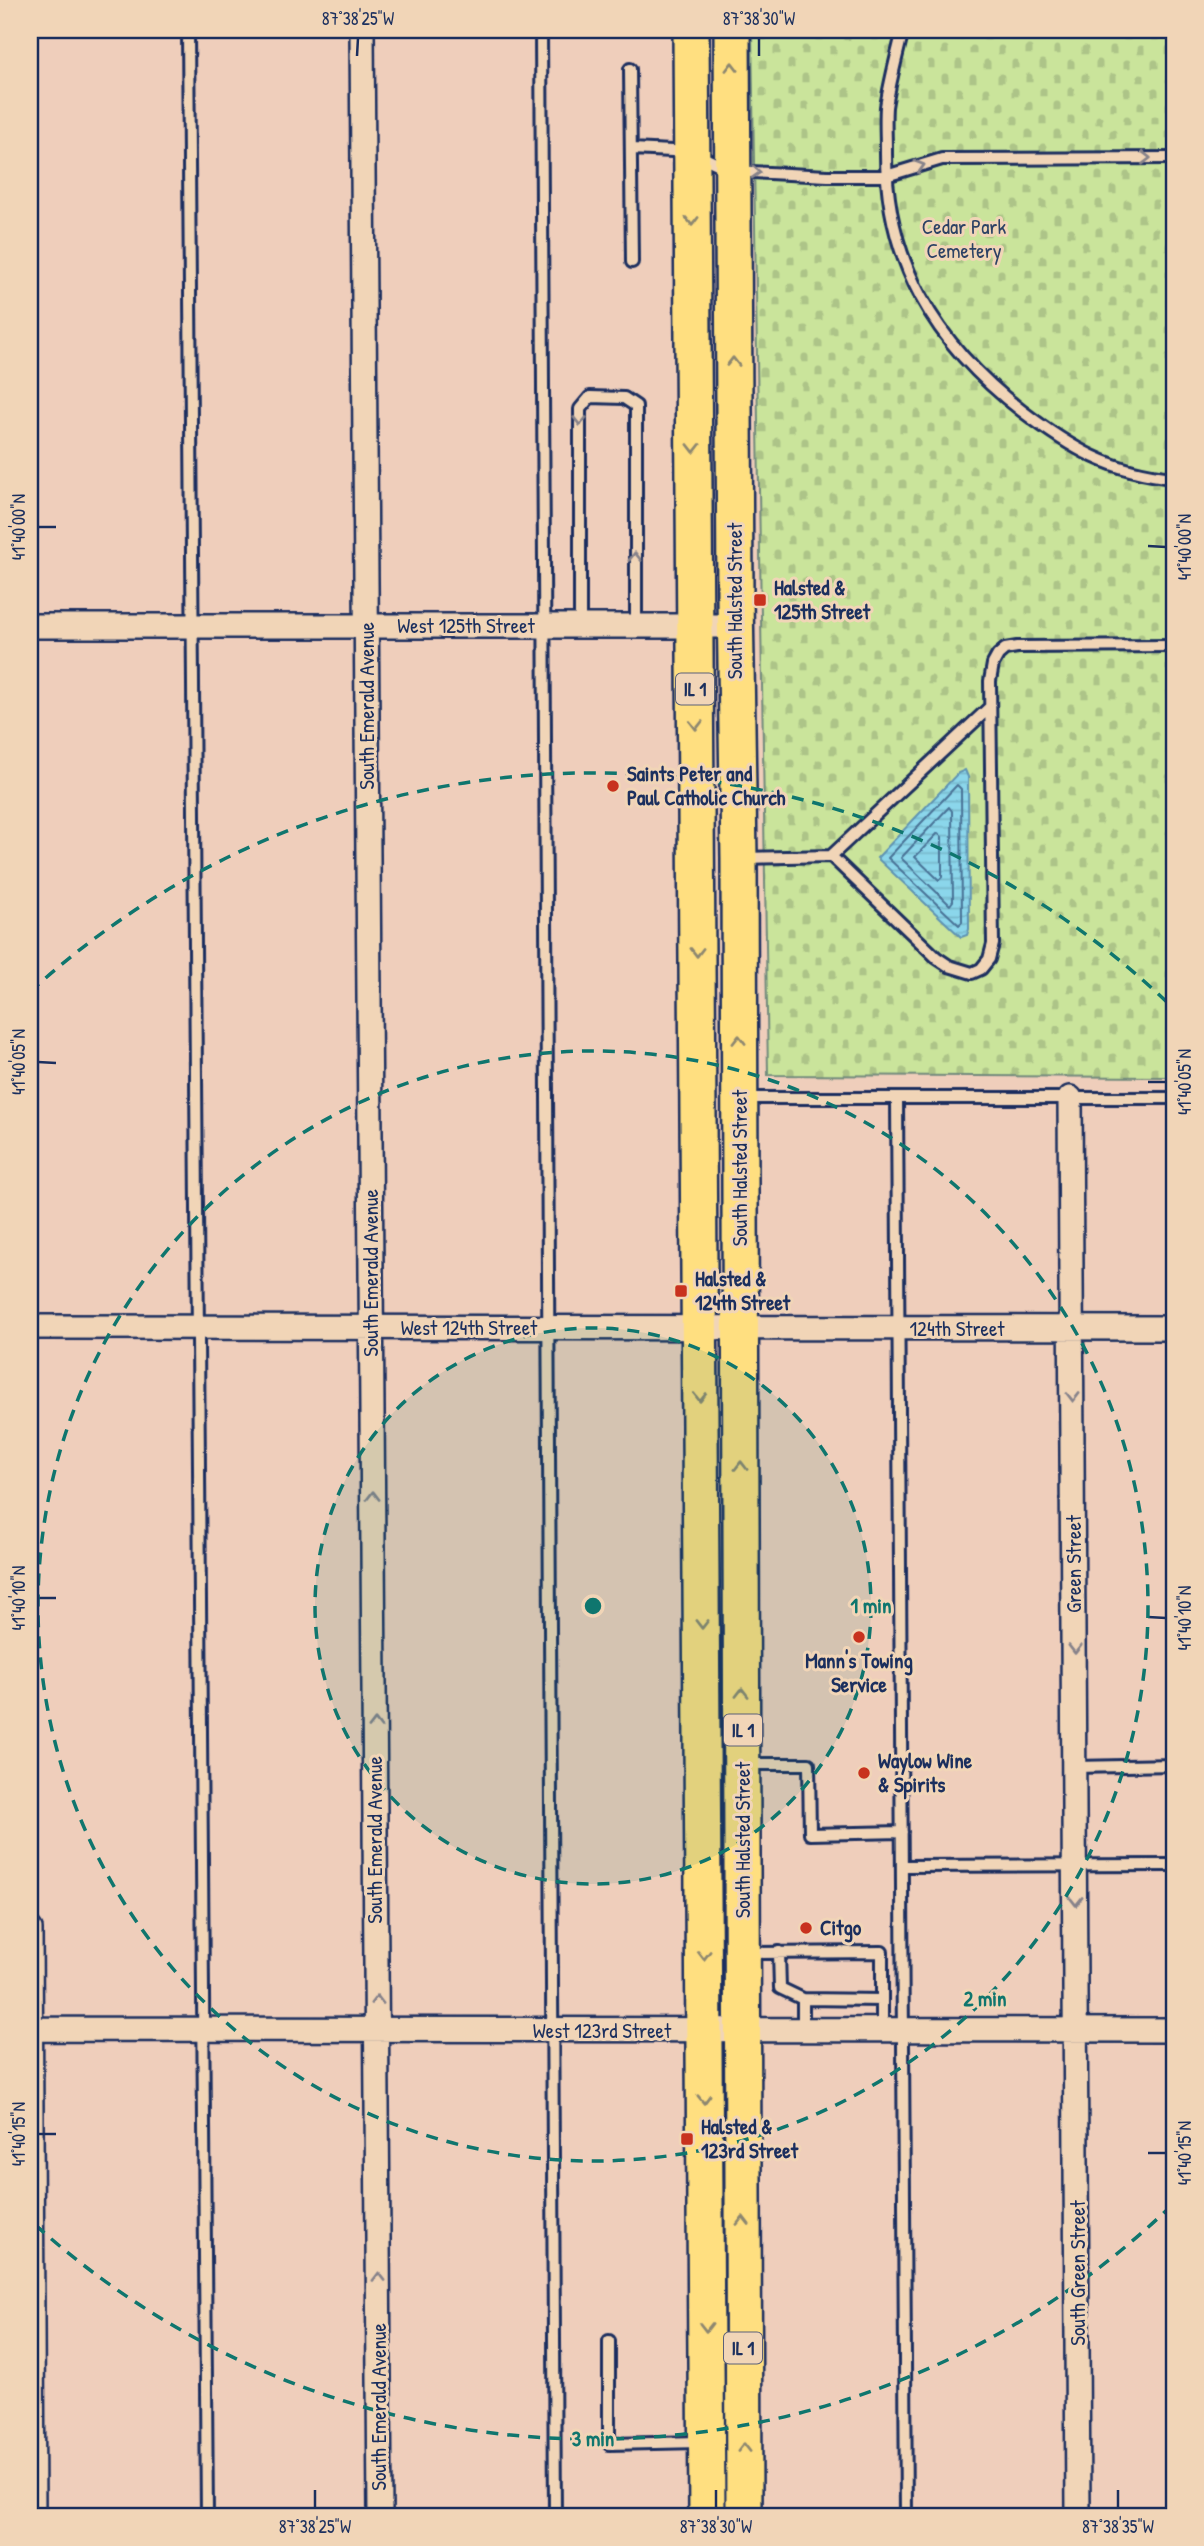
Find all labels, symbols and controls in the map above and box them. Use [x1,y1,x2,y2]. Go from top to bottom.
text: 87°38'25"W [322,6,394,31]
text: 87°38'30"W [723,6,795,31]
one-way arrow [724,61,740,72]
one-way arrow [1141,150,1152,166]
one-way arrow [913,159,925,174]
one-way arrow [751,165,762,180]
park label: Cedar Park Cemetery [922,212,1006,265]
one-way arrow [684,216,700,226]
one-way arrow [725,356,741,366]
one-way arrow [572,417,588,427]
one-way arrow [686,443,702,454]
text: 41°40'00"N [6,494,31,560]
text: 41°40'00"N [1172,514,1197,580]
street label: South Halsted Street [720,522,749,679]
one-way arrow [627,552,643,562]
place label: Halsted & 125th Street [774,573,871,626]
marker: Halsted & 125th Street [752,592,768,608]
street label: West 125th Street [397,611,536,640]
street label: South Emerald Avenue [352,622,381,790]
road number: IL 1 [676,674,714,704]
one-way arrow [688,720,704,730]
place label: Saints Peter and Paul Catholic Church [627,759,786,812]
marker: Saints Peter and Paul Catholic Church [605,778,621,794]
one-way arrow [689,947,705,958]
text: 41°40'05"N [6,1029,31,1095]
one-way arrow [731,1035,747,1045]
text: 41°40'05"N [1172,1049,1197,1115]
street label: South Halsted Street [725,1089,754,1246]
street label: South Emerald Avenue [356,1189,385,1357]
place label: Halsted & 124th Street [695,1264,791,1317]
marker: Halsted & 124th Street [673,1283,689,1299]
street label: West 124th Street [401,1313,538,1342]
street label: 124th Street [909,1314,1005,1343]
one-way arrow [692,1392,708,1402]
one-way arrow [1065,1392,1081,1402]
one-way arrow [733,1460,749,1471]
one-way arrow [365,1490,381,1501]
street label: Green Street [1059,1514,1088,1613]
text: 41°40'10"N [6,1566,31,1630]
text: 41°40'10"N [1172,1586,1197,1650]
text: 1 min [851,1591,891,1620]
centre of rings [581,1594,605,1618]
one-way arrow [694,1619,710,1630]
marker: Mann's Towing Service [851,1629,867,1645]
one-way arrow [1067,1644,1083,1654]
place label: Mann's Towing Service [805,1646,913,1699]
one-way arrow [735,1688,750,1699]
road number: IL 1 [724,1714,762,1746]
one-way arrow [367,1718,382,1729]
place label: Waylow Wine & Spirits [878,1746,973,1800]
street label: South Emerald Avenue [360,1756,389,1924]
street label: South Halsted Street [728,1761,757,1918]
marker: Waylow Wine & Spirits [856,1765,872,1781]
one-way arrow [1068,1896,1084,1906]
place label: Citgo [820,1913,862,1943]
marker: Citgo [798,1920,814,1936]
one-way arrow [696,1949,711,1960]
text: 2 min [963,1984,1007,2013]
one-way arrow [369,1994,384,2005]
street label: West 123rd Street [533,2016,672,2045]
one-way arrow [696,2095,712,2105]
text: 41°40'15"N [6,2102,31,2166]
place label: Halsted & 123rd Street [701,2112,799,2165]
text: 41°40'15"N [1172,2121,1197,2185]
marker: Halsted & 123rd Street [679,2131,695,2147]
street label: South Green Street [1063,2199,1092,2346]
one-way arrow [735,2215,751,2225]
one-way arrow [371,2271,386,2282]
one-way arrow [698,2322,714,2333]
street label: South Emerald Avenue [364,2323,393,2491]
road number: IL 1 [724,2332,762,2364]
text: 3 min [572,2424,614,2453]
one-way arrow [736,2442,752,2453]
text: 87°38'25"W [279,2514,351,2539]
text: 87°38'30"W [680,2514,752,2539]
text: 87°38'35"W [1082,2514,1154,2539]

